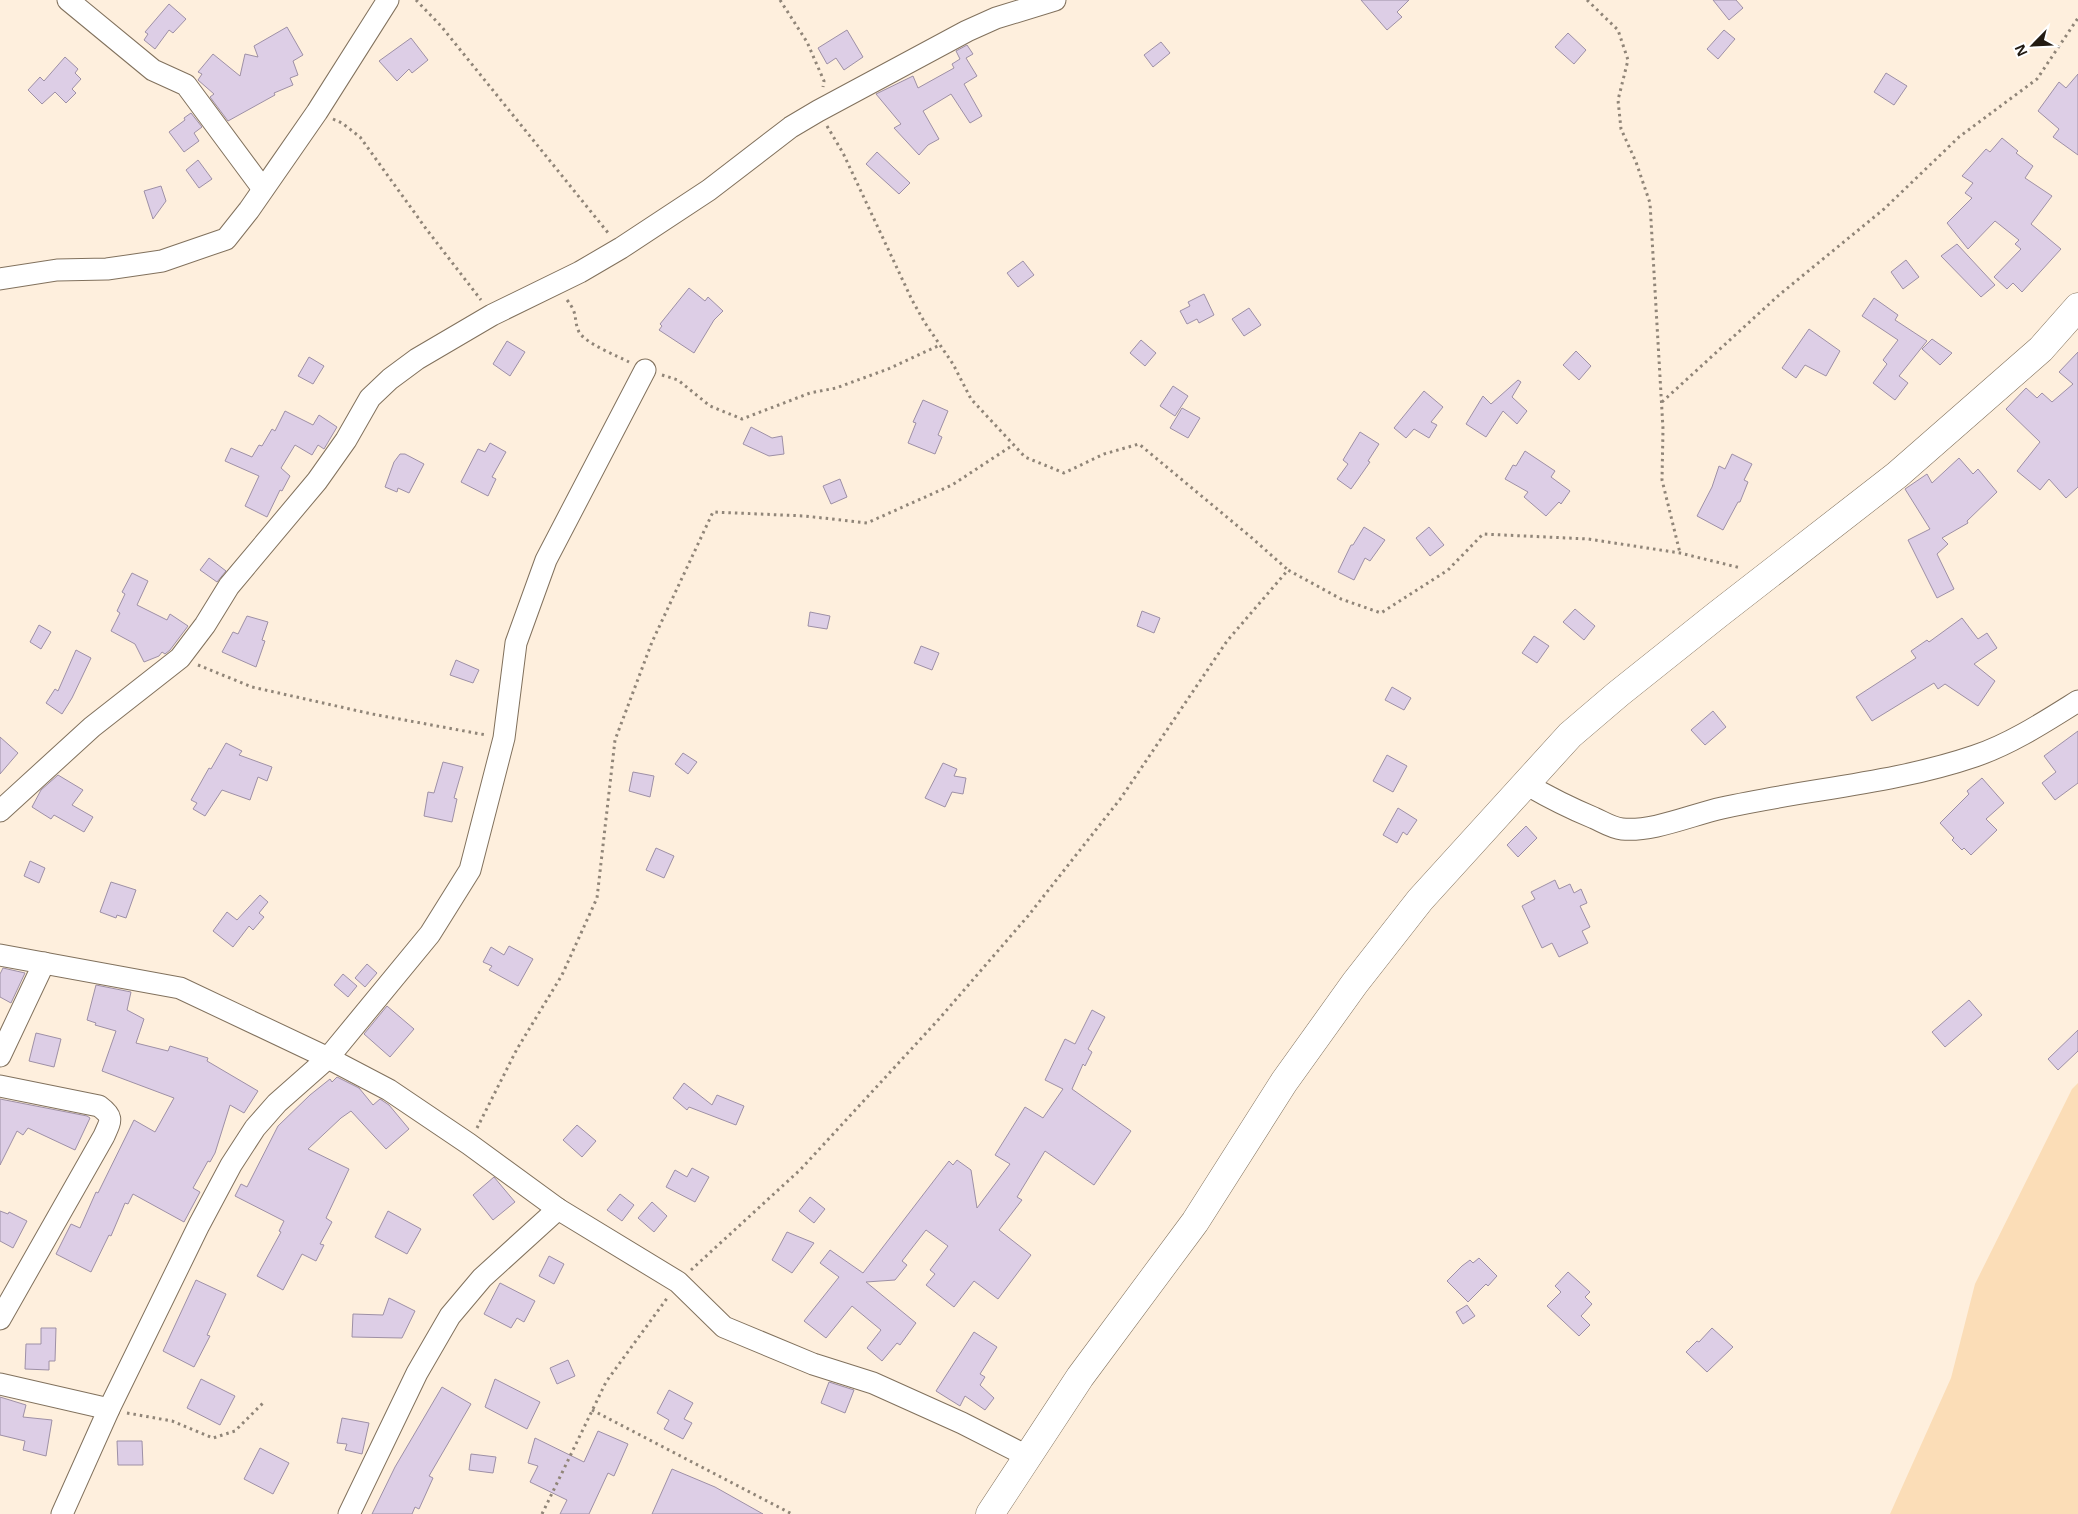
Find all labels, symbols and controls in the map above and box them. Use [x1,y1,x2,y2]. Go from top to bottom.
north arrow [2008,20,2058,70]
text: N [2010,41,2032,60]

